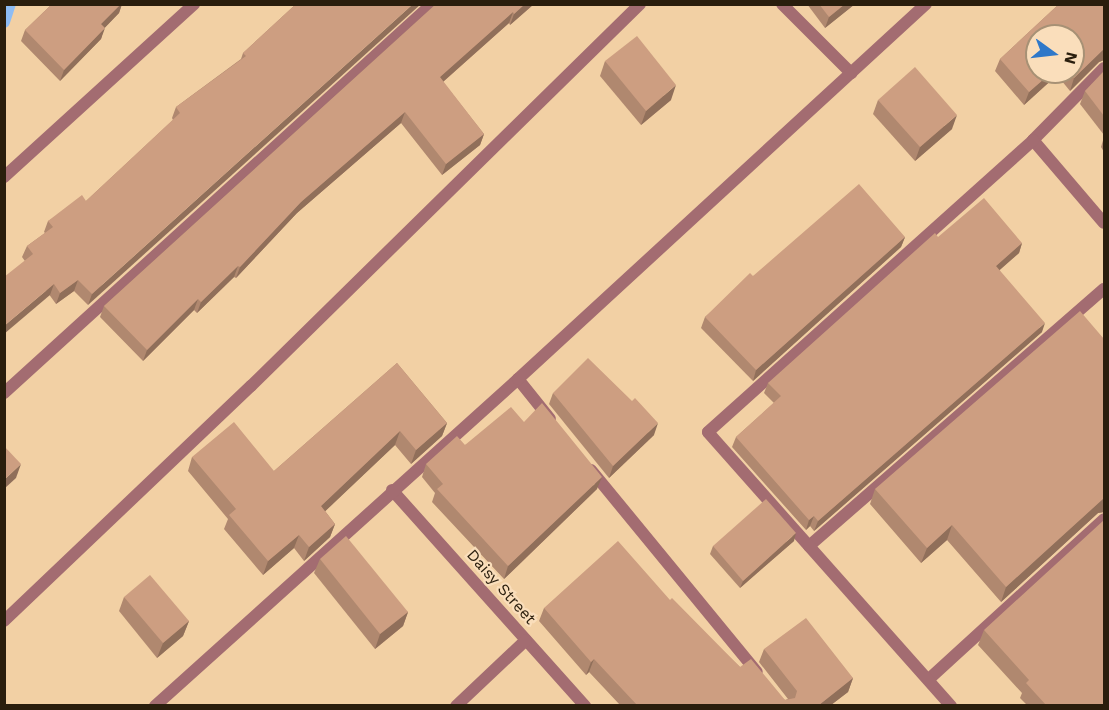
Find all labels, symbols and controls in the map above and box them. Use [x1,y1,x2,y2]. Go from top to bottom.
north arrow [1025,24,1085,84]
text: N [1060,50,1082,66]
street label: Daisy Street [462,545,540,629]

